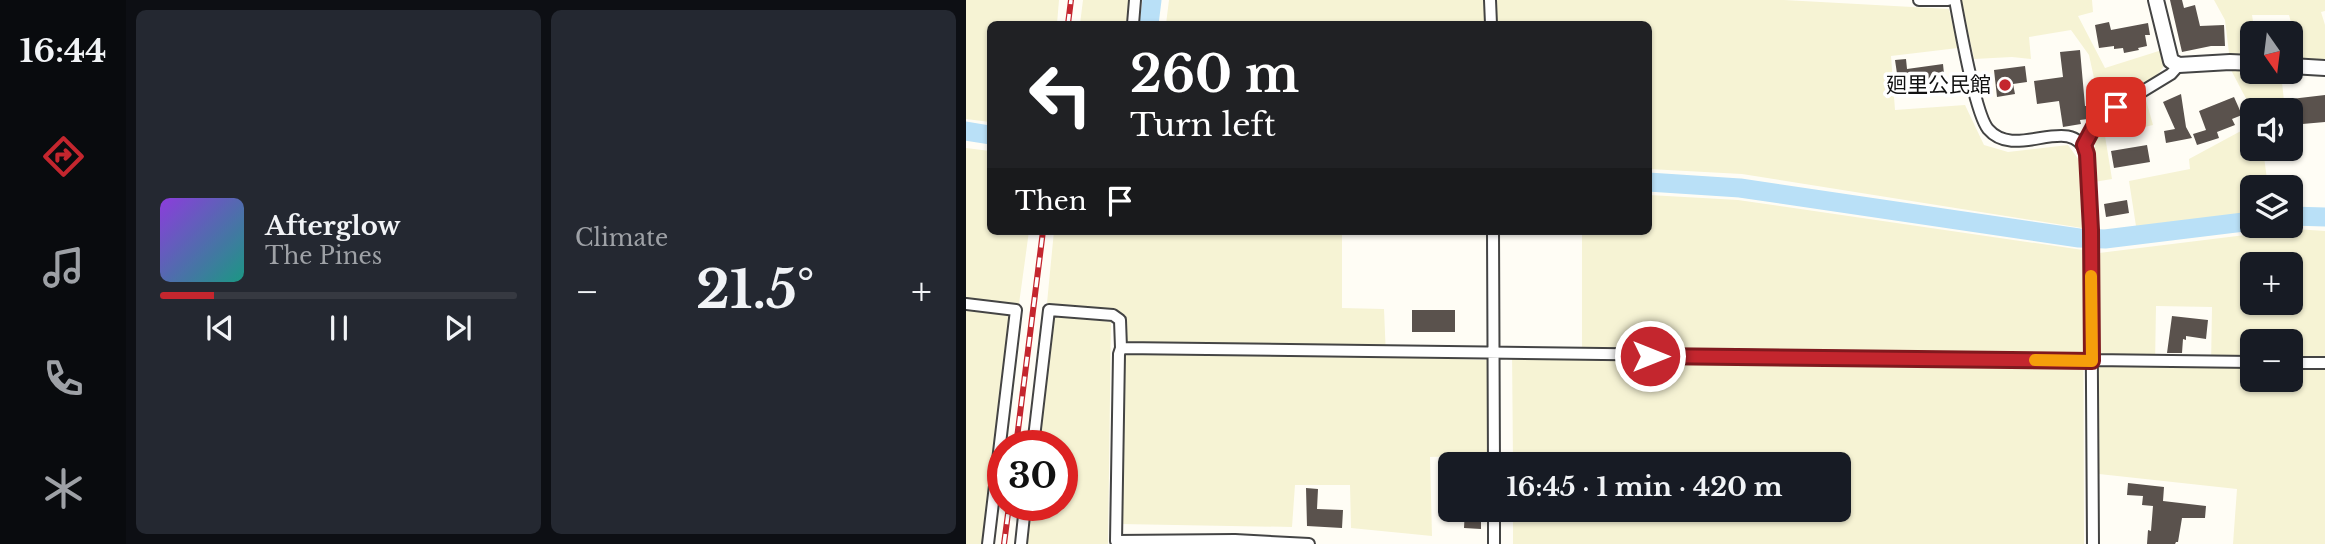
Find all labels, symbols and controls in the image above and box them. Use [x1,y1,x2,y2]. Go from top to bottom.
north arrow [2240,21,2303,84]
map controls [2240,21,2303,392]
text: 16:44 [19,31,107,71]
text: 260 m [1130,44,1299,105]
icon: left [1015,49,1106,140]
place label: 廻里公民館 [1886,72,1991,98]
marker: 廻里公民館 [1997,77,2013,93]
pin [2086,77,2146,137]
icon: arrive [2097,88,2135,126]
button: sound [2240,98,2303,161]
text: Turn left [1130,105,1276,145]
icon: directions [39,132,88,181]
button: layers [2240,175,2303,238]
icon: arrive [1101,182,1139,220]
text: Then [1015,185,1087,217]
text: Afterglow [265,210,401,242]
text: Climate [575,224,668,252]
text: The Pines [265,242,382,270]
icon: music [39,243,88,292]
button: + [2240,252,2303,315]
text: 21.5° [696,258,814,322]
text: − [575,268,599,315]
text: + [911,268,932,315]
icon: previous [201,309,239,347]
icon: pause [320,309,358,347]
icon: next [439,309,477,347]
position arrow [1613,319,1687,393]
button: − [2240,329,2303,392]
icon: phone [39,354,88,403]
speed limit sign: 30 [987,430,1078,521]
icon: climate [39,464,88,513]
text: 16:45 · 1 min · 420 m [1506,471,1783,503]

